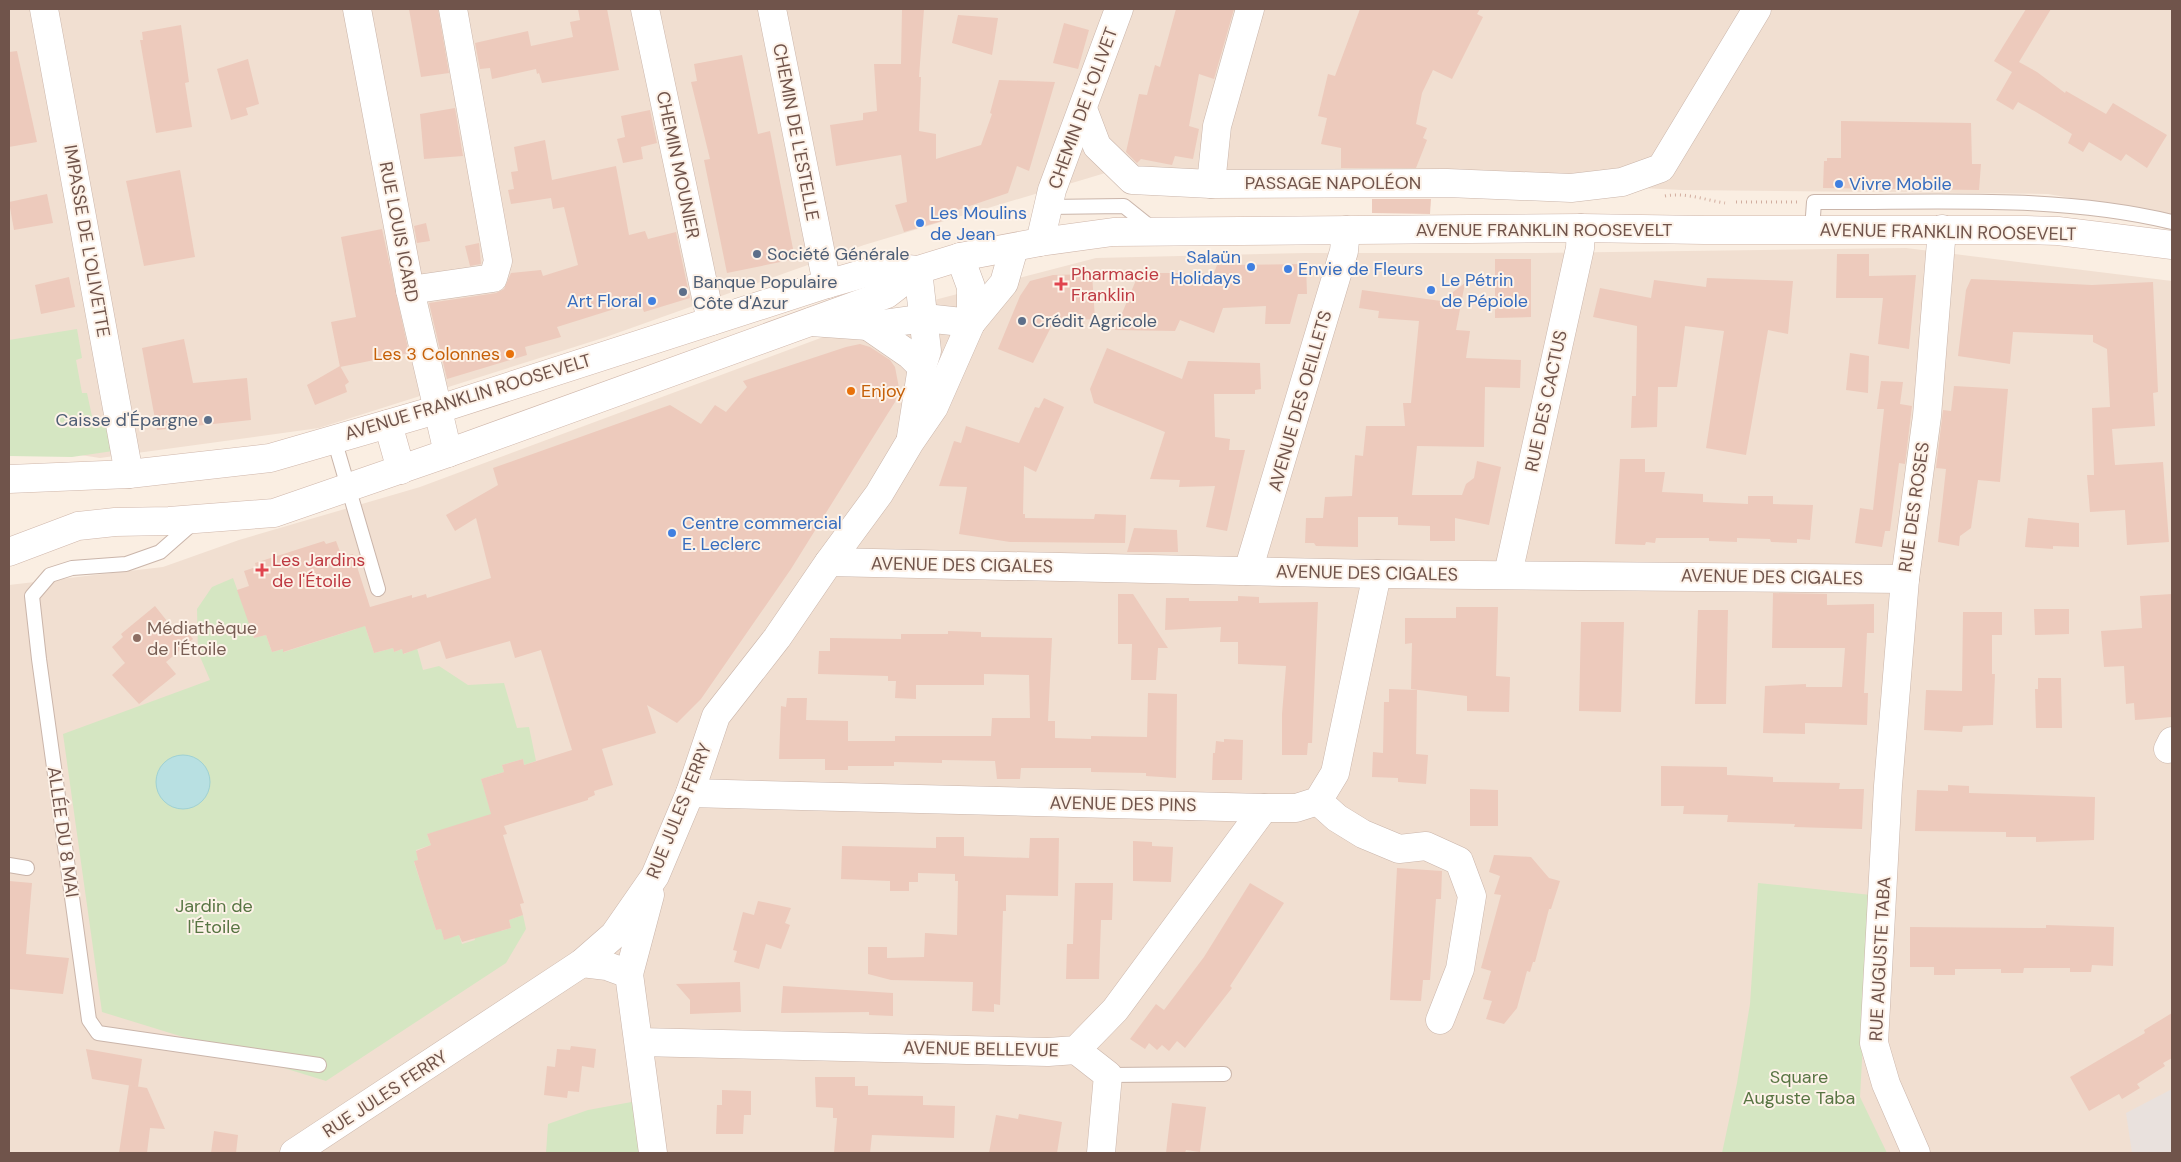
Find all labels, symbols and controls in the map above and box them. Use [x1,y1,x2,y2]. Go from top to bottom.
street label: CHEMIN DE L'OLIVET [1043,24,1123,192]
street label: CHEMIN DE L'ESTELLE [767,41,825,223]
street label: CHEMIN MOUNIER [651,89,705,241]
street label: IMPASSE DE L'OLIVETTE [58,143,116,339]
street label: RUE LOUIS ICARD [374,160,424,304]
street label: PASSAGE NAPOLÉON [1245,171,1421,195]
place label: Vivre Mobile [1849,172,1952,196]
marker: Vivre Mobile [1833,178,1845,190]
place label: Les Moulins de Jean [930,201,1027,246]
marker: Les Moulins de Jean [914,217,926,229]
street label: AVENUE FRANKLIN ROOSEVELT [1416,218,1672,242]
street label: AVENUE FRANKLIN ROOSEVELT [1819,218,2077,246]
place label: Société Générale [767,242,910,266]
place label: Salaün Holidays [1170,245,1241,290]
marker: Société Générale [751,248,763,260]
place label: Envie de Fleurs [1298,257,1423,281]
marker: Salaün Holidays [1245,261,1257,273]
place label: Pharmacie Franklin [1071,262,1159,307]
marker: Envie de Fleurs [1282,263,1294,275]
place label: Le Pétrin de Pépiole [1441,268,1528,313]
place label: Banque Populaire Côte d'Azur [693,270,837,315]
marker: Pharmacie Franklin [1055,278,1067,290]
marker: Le Pétrin de Pépiole [1425,284,1437,296]
marker: Banque Populaire Côte d'Azur [677,286,689,298]
place label: Art Floral [567,289,642,313]
marker: Art Floral [646,295,658,307]
street label: AVENUE DES OEILLETS [1263,308,1337,494]
place label: Crédit Agricole [1032,309,1157,333]
marker: Crédit Agricole [1016,315,1028,327]
street label: RUE DES CACTUS [1519,328,1573,474]
place label: Les 3 Colonnes [373,342,500,366]
street label: AVENUE FRANKLIN ROOSEVELT [342,348,594,446]
marker: Les 3 Colonnes [504,348,516,360]
place label: Enjoy [861,379,906,403]
marker: Enjoy [845,385,857,397]
place label: Caisse d'Épargne [55,408,198,432]
marker: Caisse d'Épargne [202,414,214,426]
street label: RUE DES ROSES [1893,441,1935,573]
place label: Centre commercial E. Leclerc [682,511,842,556]
marker: Centre commercial E. Leclerc [666,527,678,539]
place label: Les Jardins de l'Étoile [272,548,365,593]
street label: AVENUE DES CIGALES [871,551,1053,579]
street label: AVENUE DES CIGALES [1276,559,1458,587]
street label: AVENUE DES CIGALES [1681,563,1863,591]
marker: Les Jardins de l'Étoile [256,564,268,576]
place label: Médiathèque de l'Étoile [147,616,257,661]
marker: Médiathèque de l'Étoile [131,632,143,644]
street label: RUE JULES FERRY [641,739,717,882]
street label: ALLÉE DU 8 MAI [42,765,84,899]
street label: AVENUE DES PINS [1049,791,1197,817]
street label: RUE AUGUSTE TABA [1864,876,1896,1042]
park label: Jardin de l'Étoile [175,894,253,939]
street label: AVENUE BELLEVUE [903,1036,1059,1062]
street label: RUE JULES FERRY [318,1044,452,1143]
park label: Square Auguste Taba [1743,1065,1855,1110]

